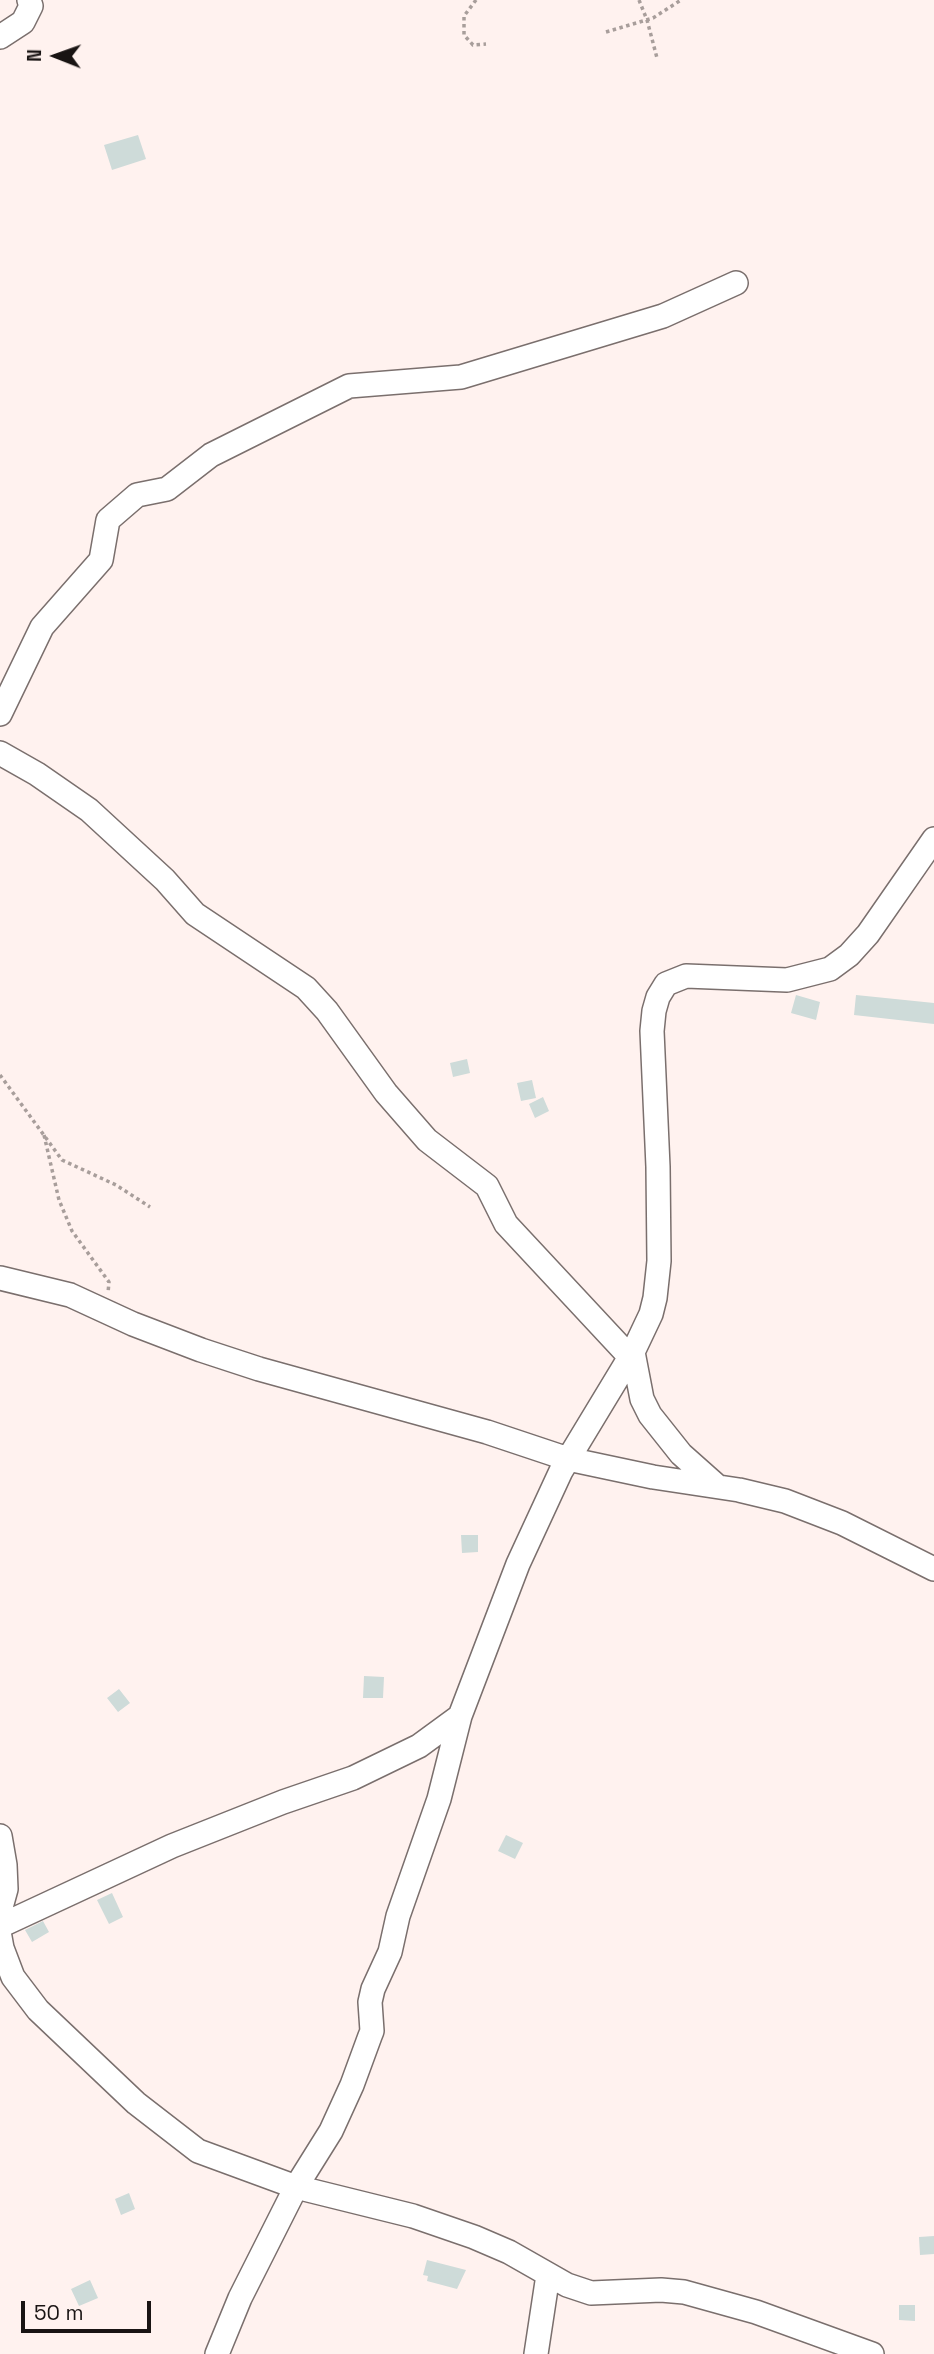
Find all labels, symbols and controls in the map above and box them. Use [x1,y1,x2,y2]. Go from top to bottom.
north arrow [21,21,91,91]
text: N [22,49,47,62]
scale bar [24,2288,154,2332]
text: 50 m [34,2299,84,2326]

